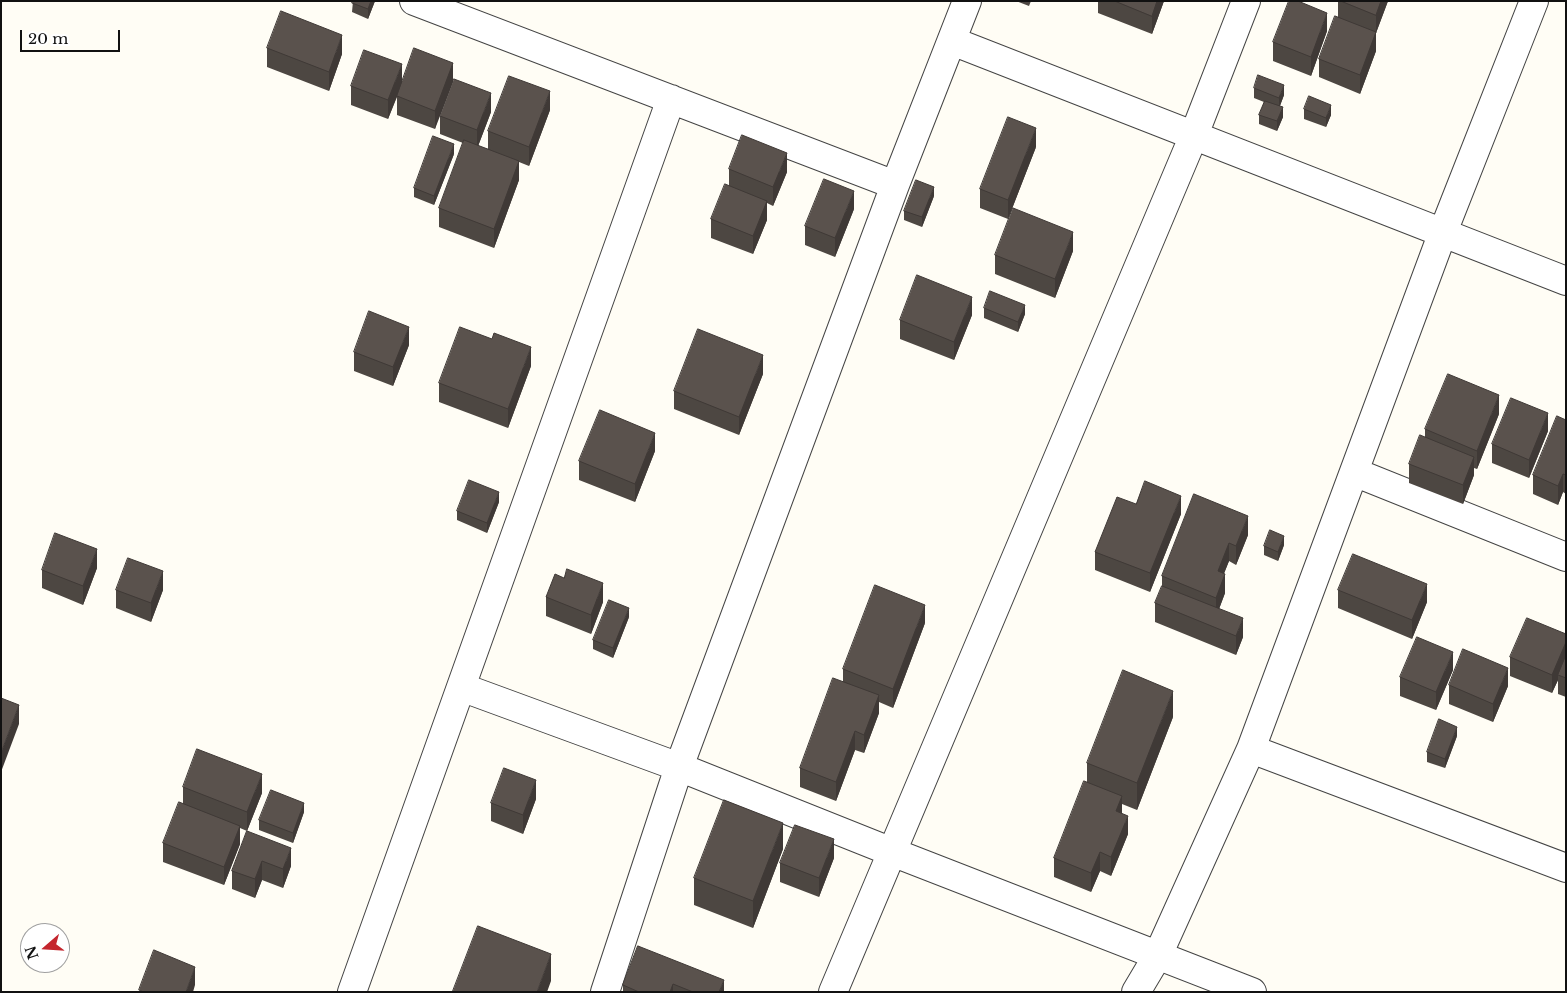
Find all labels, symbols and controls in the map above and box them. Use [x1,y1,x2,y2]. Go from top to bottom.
scale bar [22,20,122,52]
text: 20 m [28,29,68,48]
north arrow [20,923,70,973]
text: N [21,943,42,962]

